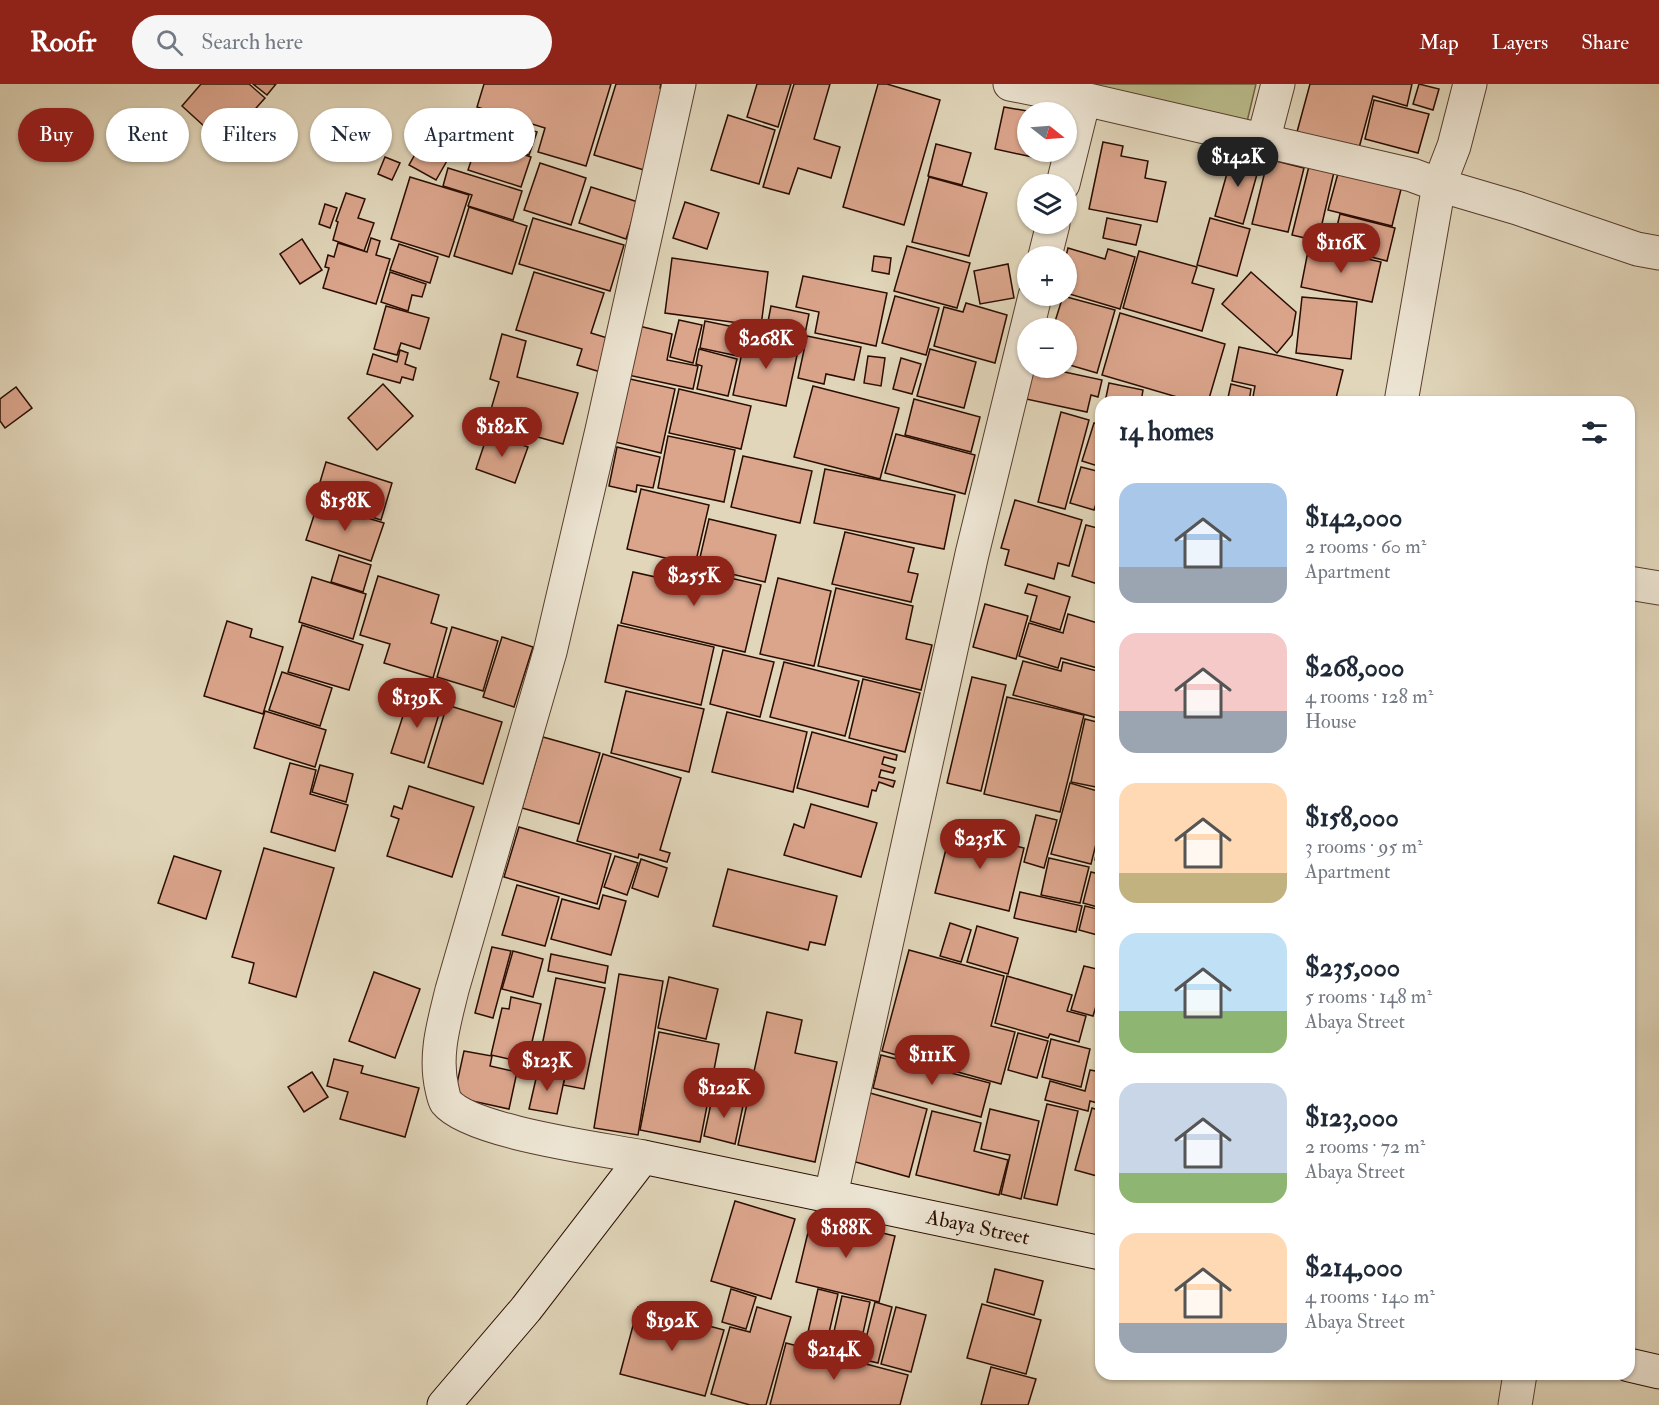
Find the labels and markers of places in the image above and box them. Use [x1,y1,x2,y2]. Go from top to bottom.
pin: $142K [1196,137,1280,188]
pin: $116K [1299,223,1383,274]
pin: $268K [724,319,808,370]
pin: $182K [460,407,544,458]
pin: $158K [303,481,387,532]
pin: $255K [652,556,736,607]
pin: $139K [375,678,459,729]
pin: $235K [938,819,1022,870]
pin: $111K [890,1035,974,1086]
pin: $123K [505,1041,589,1092]
pin: $122K [682,1068,766,1119]
pin: $188K [804,1208,888,1259]
pin: $192K [630,1301,714,1352]
pin: $214K [792,1330,876,1381]

